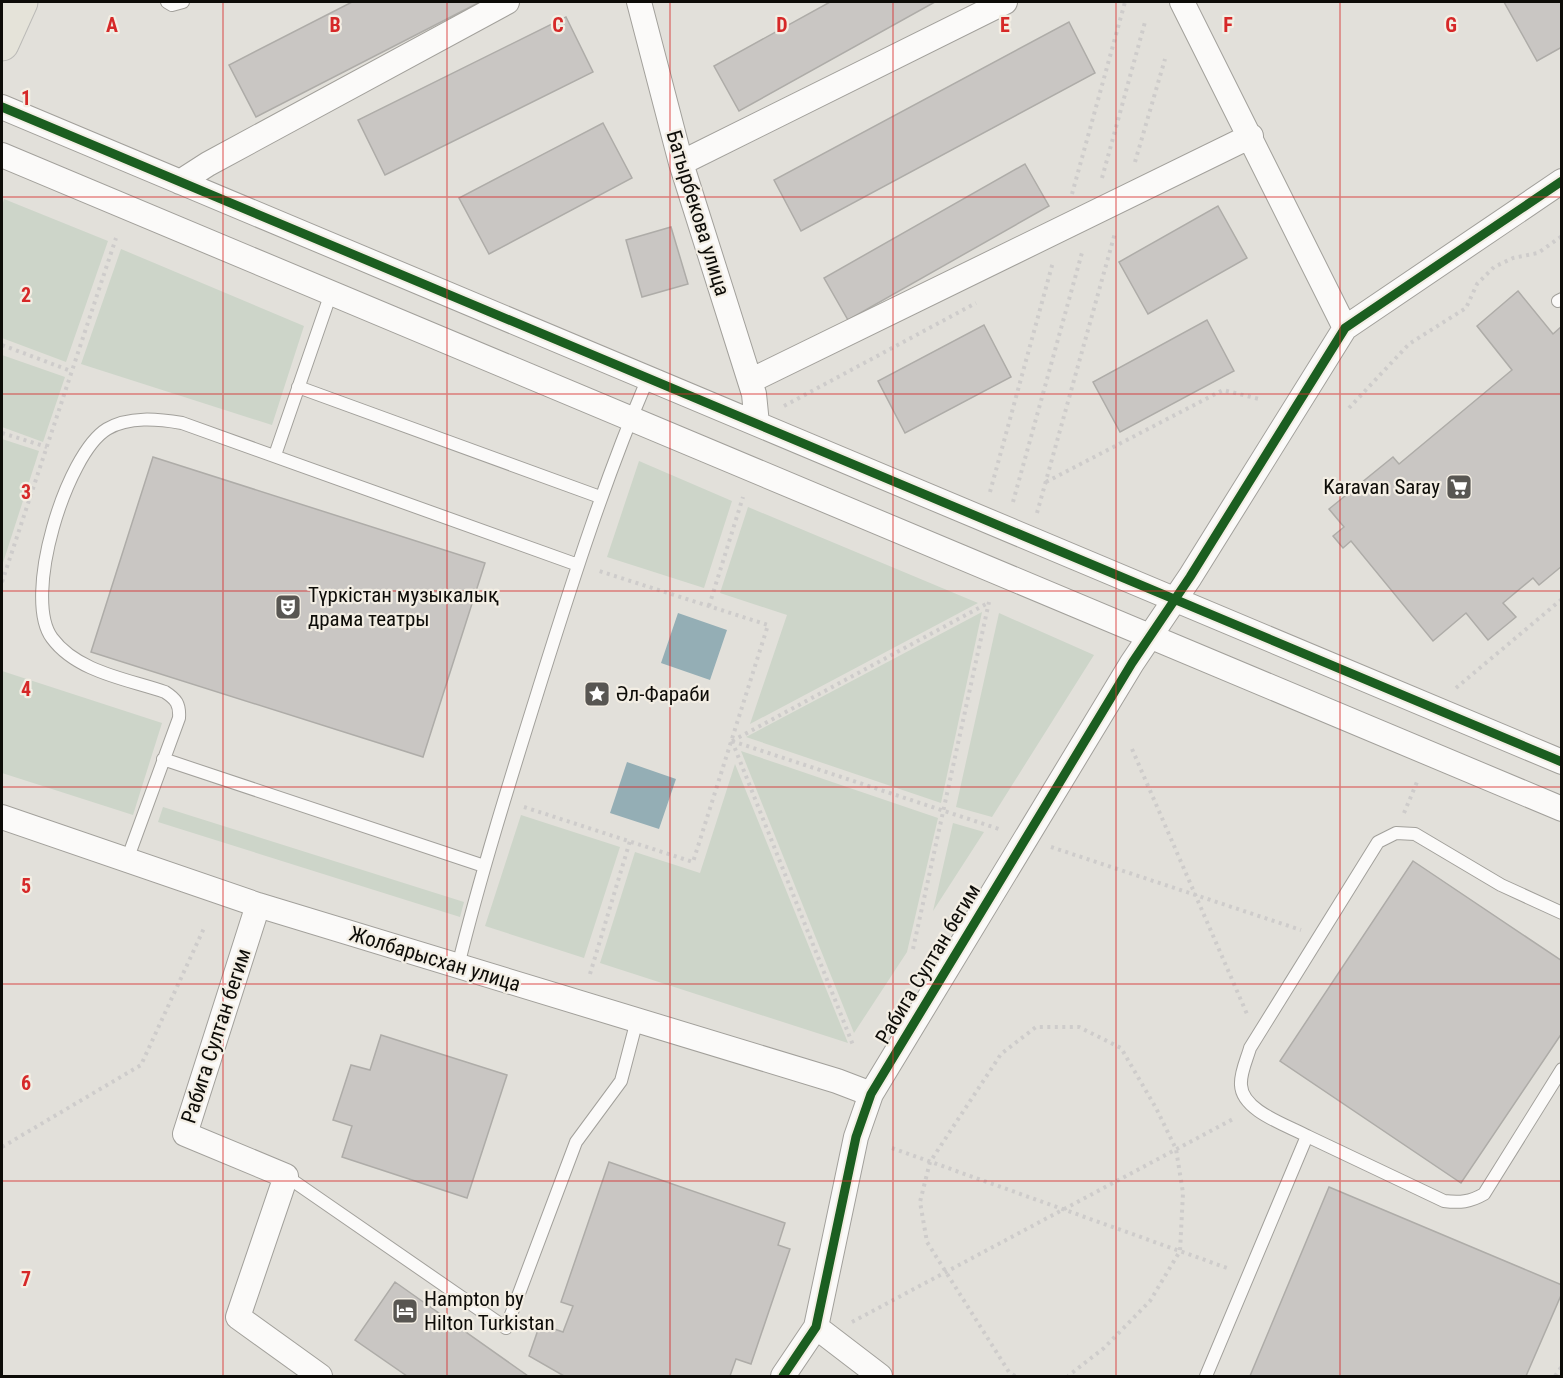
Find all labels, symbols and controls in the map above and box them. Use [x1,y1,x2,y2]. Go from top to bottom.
text: A [106,13,118,37]
text: B [329,13,341,37]
text: C [552,13,564,37]
text: D [776,13,788,37]
text: E [1000,13,1010,37]
text: F [1223,13,1233,37]
text: G [1445,13,1457,37]
text: 1 [21,86,31,110]
street label: Батырбекова улица [661,127,735,299]
text: 2 [21,283,31,307]
supermarket icon: Karavan Saray [1444,472,1474,502]
place label: Karavan Saray [1323,475,1440,499]
text: 3 [21,480,31,504]
place label: Түркістан музыкалық драма театры [308,583,499,631]
theatre icon: Түркістан музыкалық драма театры [273,592,303,622]
text: 4 [21,677,31,701]
place icon: Әл-Фараби [582,679,612,709]
place label: Әл-Фараби [616,682,710,706]
text: 5 [21,874,31,898]
street label: Рабига Султан бегим [871,880,985,1048]
street label: Жолбарысхан улица [347,922,523,996]
street label: Рабига Султан бегим [176,946,256,1126]
text: 6 [21,1071,31,1095]
text: 7 [21,1267,31,1291]
place label: Hampton by Hilton Turkistan [424,1287,555,1335]
hotel icon: Hampton by Hilton Turkistan [390,1296,420,1326]

